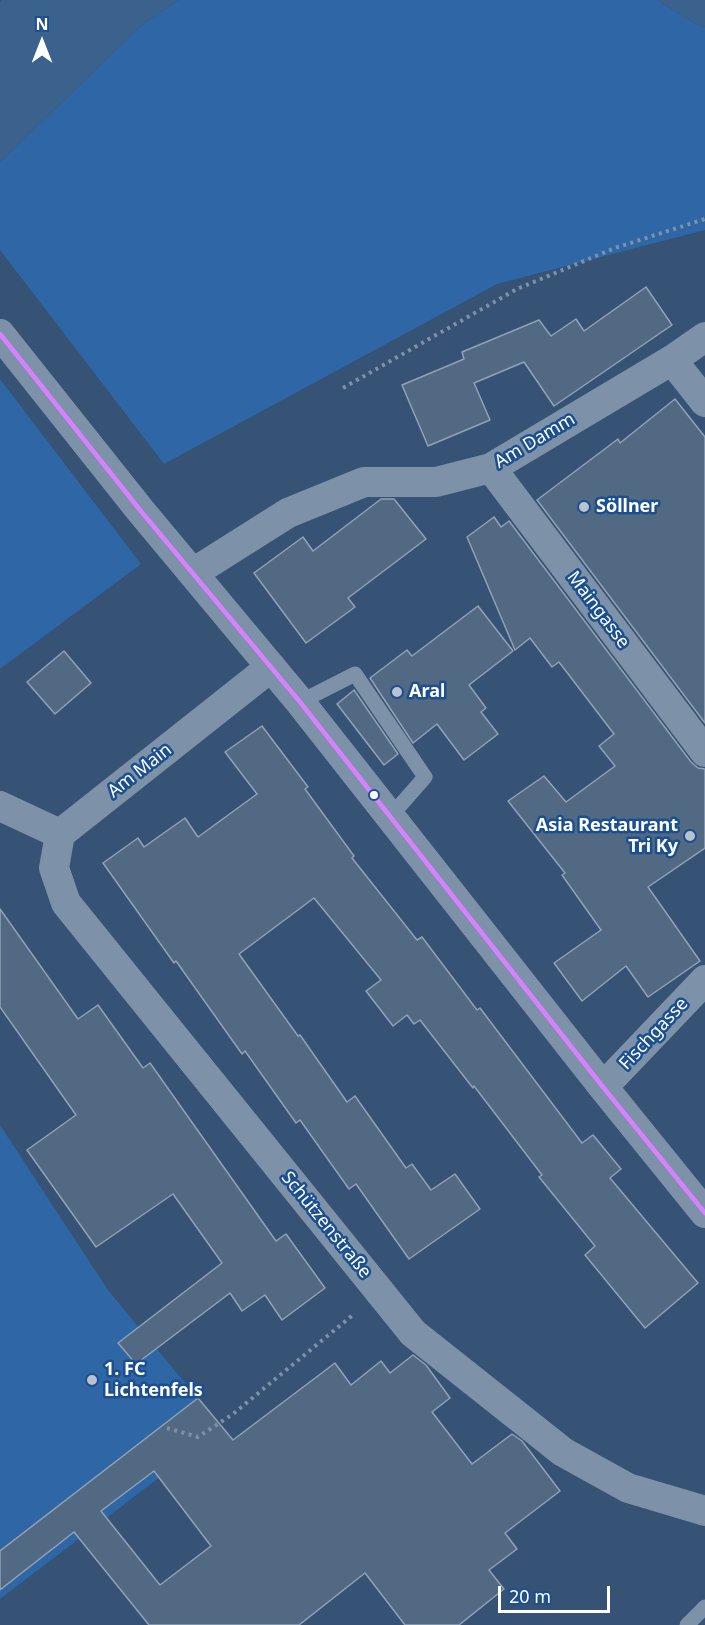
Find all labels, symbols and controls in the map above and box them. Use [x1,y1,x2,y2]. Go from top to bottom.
north arrow [12,12,72,72]
text: N [35,13,49,35]
street label: Am Damm [491,409,579,473]
place label: Söllner [596,496,658,518]
marker: Söllner [577,500,591,514]
street label: Maingasse [562,567,634,653]
place label: Aral [409,681,445,703]
marker: Aral [390,685,404,699]
street label: Am Main [104,739,176,803]
unlabelled marker [368,789,380,801]
place label: Asia Restaurant Tri Ky [536,815,678,858]
marker: Asia Restaurant Tri Ky [683,829,697,843]
street label: Fischgasse [615,993,693,1075]
street label: Schützenstraße [276,1167,376,1283]
place label: 1. FC Lichtenfels [104,1359,203,1402]
marker: 1. FC Lichtenfels [85,1373,99,1387]
scale bar [501,1574,614,1612]
text: 20 m [509,1584,551,1608]

